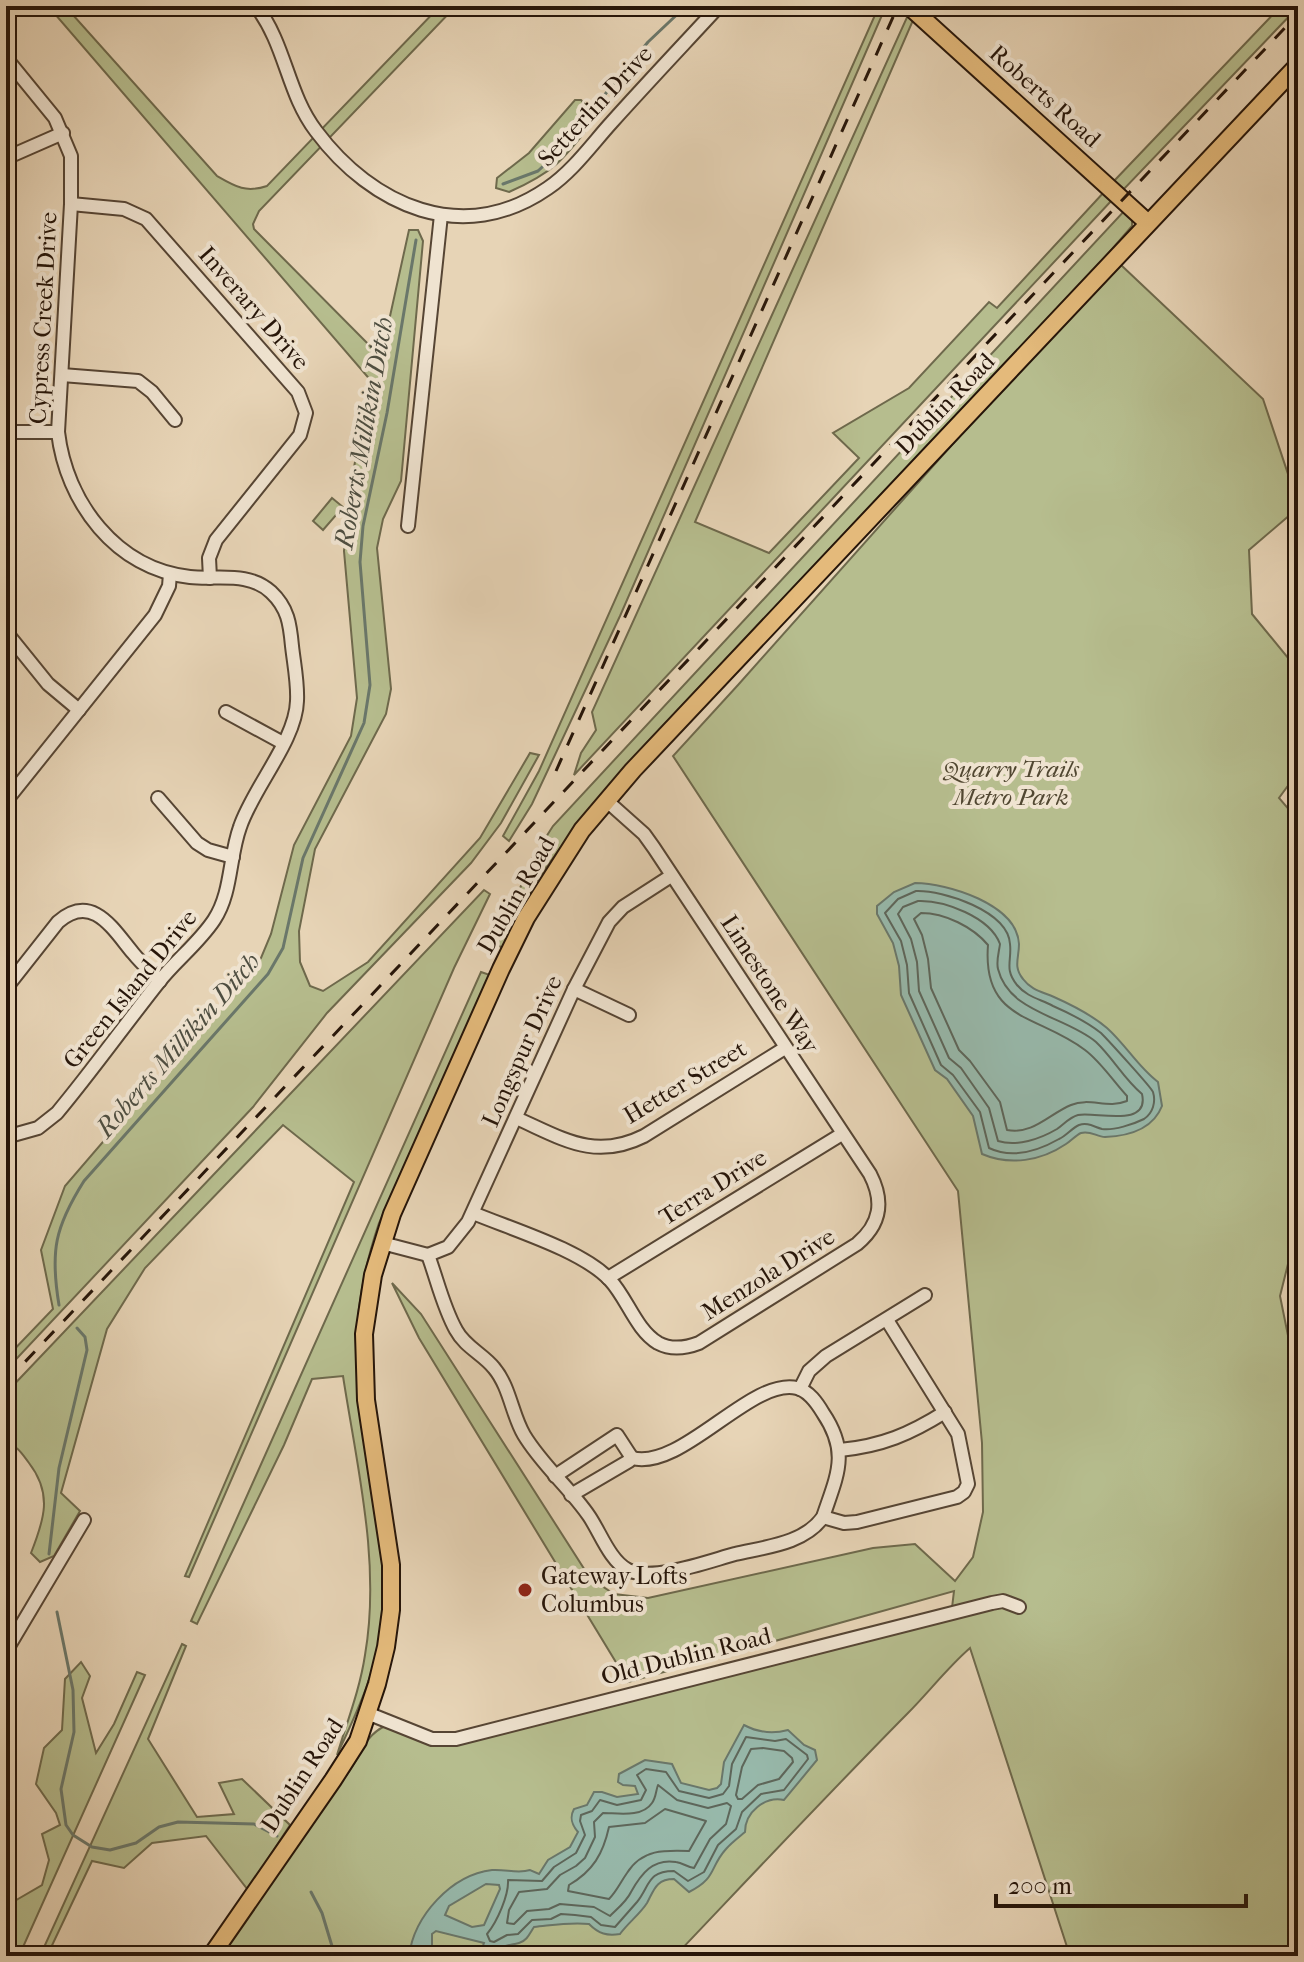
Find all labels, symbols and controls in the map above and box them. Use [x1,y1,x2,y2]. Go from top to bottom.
street label: Roberts Road [984,39,1107,154]
street label: Setterlin Drive [532,40,658,172]
street label: Cypress Creek Drive [23,211,63,425]
street label: Inverary Drive [193,241,315,376]
water label: Roberts Millikin Ditch [328,315,400,553]
street label: Dublin Road [890,347,1001,461]
park label: Quarry Trails Metro Park [942,755,1080,811]
street label: Dublin Road [471,831,561,958]
street label: Green Island Drive [57,904,203,1074]
street label: Limestone Way [715,910,826,1059]
water label: Roberts Millikin Ditch [88,946,267,1145]
street label: Longspur Drive [476,971,568,1131]
street label: Hetter Street [619,1034,752,1130]
street label: Terra Drive [654,1143,772,1231]
street label: Menzola Drive [696,1222,840,1326]
place label: Gateway Lofts Columbus [541,1562,688,1618]
marker: Gateway Lofts Columbus [516,1581,534,1599]
street label: Old Dublin Road [598,1621,775,1691]
street label: Dublin Road [255,1712,350,1837]
scale bar [996,1858,1246,1908]
text: 200 m [1008,1872,1072,1900]

